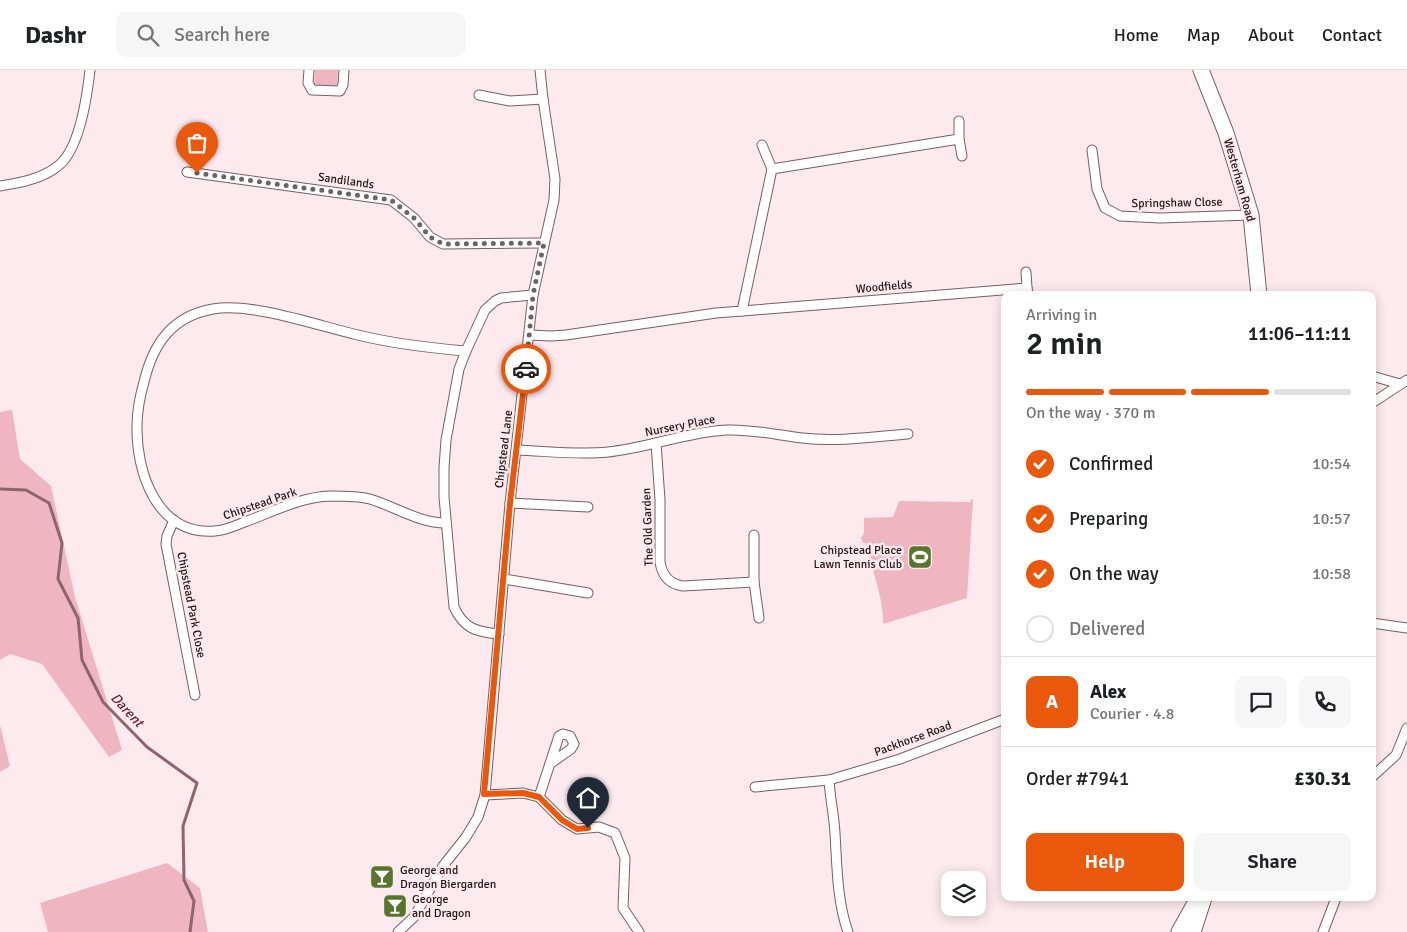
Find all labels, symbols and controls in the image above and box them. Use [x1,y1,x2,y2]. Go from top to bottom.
search box [116,12,466,57]
text: Dashr [25,20,86,50]
icon: search [134,21,162,49]
text: Search here [174,23,270,47]
text: Home [1114,24,1159,46]
text: Map [1187,24,1220,46]
text: About [1248,24,1294,46]
text: Contact [1322,24,1382,46]
pin [176,122,218,173]
icon: bag [183,129,211,157]
street label: Westerham Road [1220,137,1258,223]
street label: Sandilands [317,170,375,192]
street label: Springshaw Close [1131,195,1223,211]
street label: Woodfields [855,277,913,297]
text: Arriving in [1026,305,1097,325]
text: 11:06–11:11 [1248,322,1351,346]
text: 2 min [1026,324,1103,363]
courier [501,344,551,394]
icon: car [512,355,540,383]
text: On the way · 370 m [1026,403,1156,423]
street label: Chipstead Lane [492,409,516,489]
street label: Nursery Place [644,412,716,440]
icon: check [1026,450,1054,478]
text: Confirmed [1069,452,1153,476]
text: 10:54 [1312,454,1351,474]
street label: Chipstead Park [221,484,299,524]
street label: The Old Garden [639,488,657,566]
icon: check [1026,505,1054,533]
text: Preparing [1069,507,1148,531]
text: 10:57 [1312,509,1351,529]
place label: Chipstead Place Lawn Tennis Club [813,543,902,572]
sports icon: Chipstead Place Lawn Tennis Club [907,544,933,570]
street label: Chipstead Park Close [173,551,209,659]
icon: check [1026,560,1054,588]
text: On the way [1069,562,1159,586]
text: 10:58 [1312,564,1351,584]
text: Delivered [1069,617,1145,641]
button: chat [1235,676,1287,728]
button: phone [1299,676,1351,728]
text: Alex [1090,680,1126,704]
water label: Darent [107,689,148,732]
text: A [1046,690,1058,714]
text: Courier · 4.8 [1090,704,1174,724]
street label: Packhorse Road [872,718,954,760]
text: Order #7941 [1026,767,1129,791]
text: £30.31 [1294,767,1351,791]
pin [567,777,609,828]
icon: home [574,784,602,812]
button: Help [1026,833,1184,891]
button: Share [1194,833,1351,891]
place label: George and Dragon Biergarden [400,863,496,892]
bar icon: George and Dragon Biergarden [369,864,395,890]
map controls [941,871,986,916]
button: layers [941,871,986,916]
place label: George and Dragon [412,892,471,921]
bar icon: George and Dragon [382,893,408,919]

